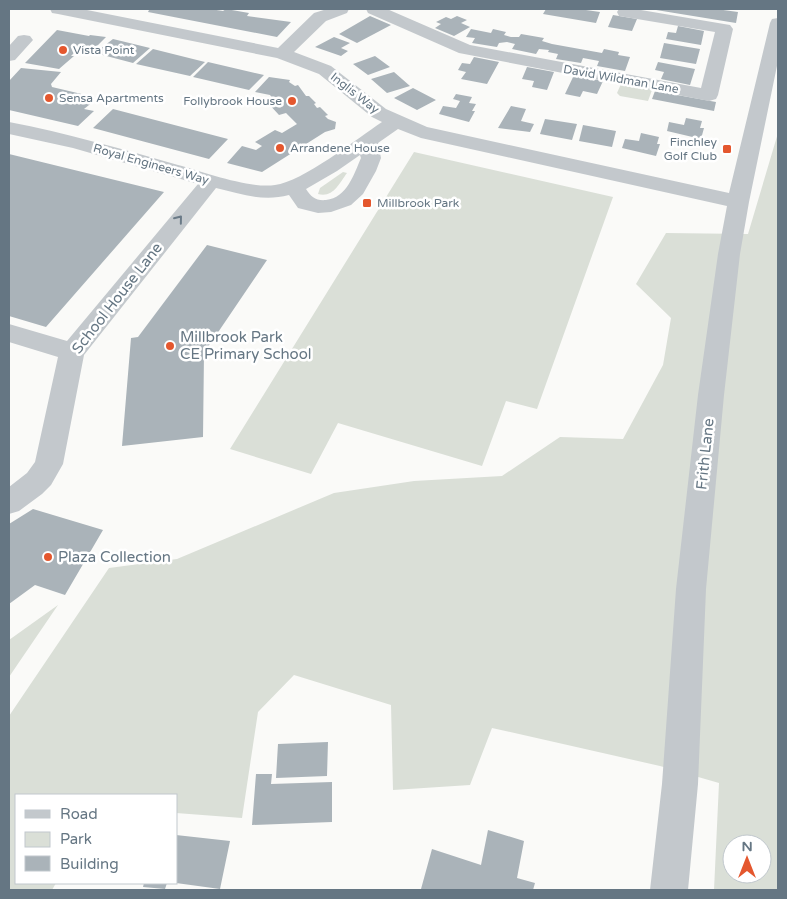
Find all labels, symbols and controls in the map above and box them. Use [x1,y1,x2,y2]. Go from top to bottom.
place label: Vista Point [73,43,135,57]
marker: Vista Point [57,44,69,56]
street label: David Wildman Lane [562,62,680,96]
street label: Inglis Way [328,70,383,117]
place label: Sensa Apartments [59,91,164,105]
marker: Sensa Apartments [43,92,55,104]
place label: Follybrook House [183,94,282,108]
marker: Follybrook House [286,95,298,107]
place label: Finchley Golf Club [664,135,718,163]
street label: Royal Engineers Way [92,141,211,187]
place label: Arrandene House [290,141,390,155]
marker: Arrandene House [274,142,286,154]
marker: Finchley Golf Club [721,143,733,155]
place label: Millbrook Park [377,196,460,210]
marker: Millbrook Park [361,197,373,209]
one-way arrow [174,216,182,225]
street label: School House Lane [68,239,166,357]
place label: Millbrook Park CE Primary School [180,328,312,363]
marker: Millbrook Park CE Primary School [164,340,176,352]
street label: Frith Lane [692,417,718,491]
place label: Plaza Collection [58,548,171,566]
marker: Plaza Collection [42,551,54,563]
legend [15,794,178,884]
text: Road [60,805,98,823]
text: Park [60,830,92,848]
north arrow [722,834,772,884]
text: N [741,838,753,855]
text: Building [60,855,119,873]

